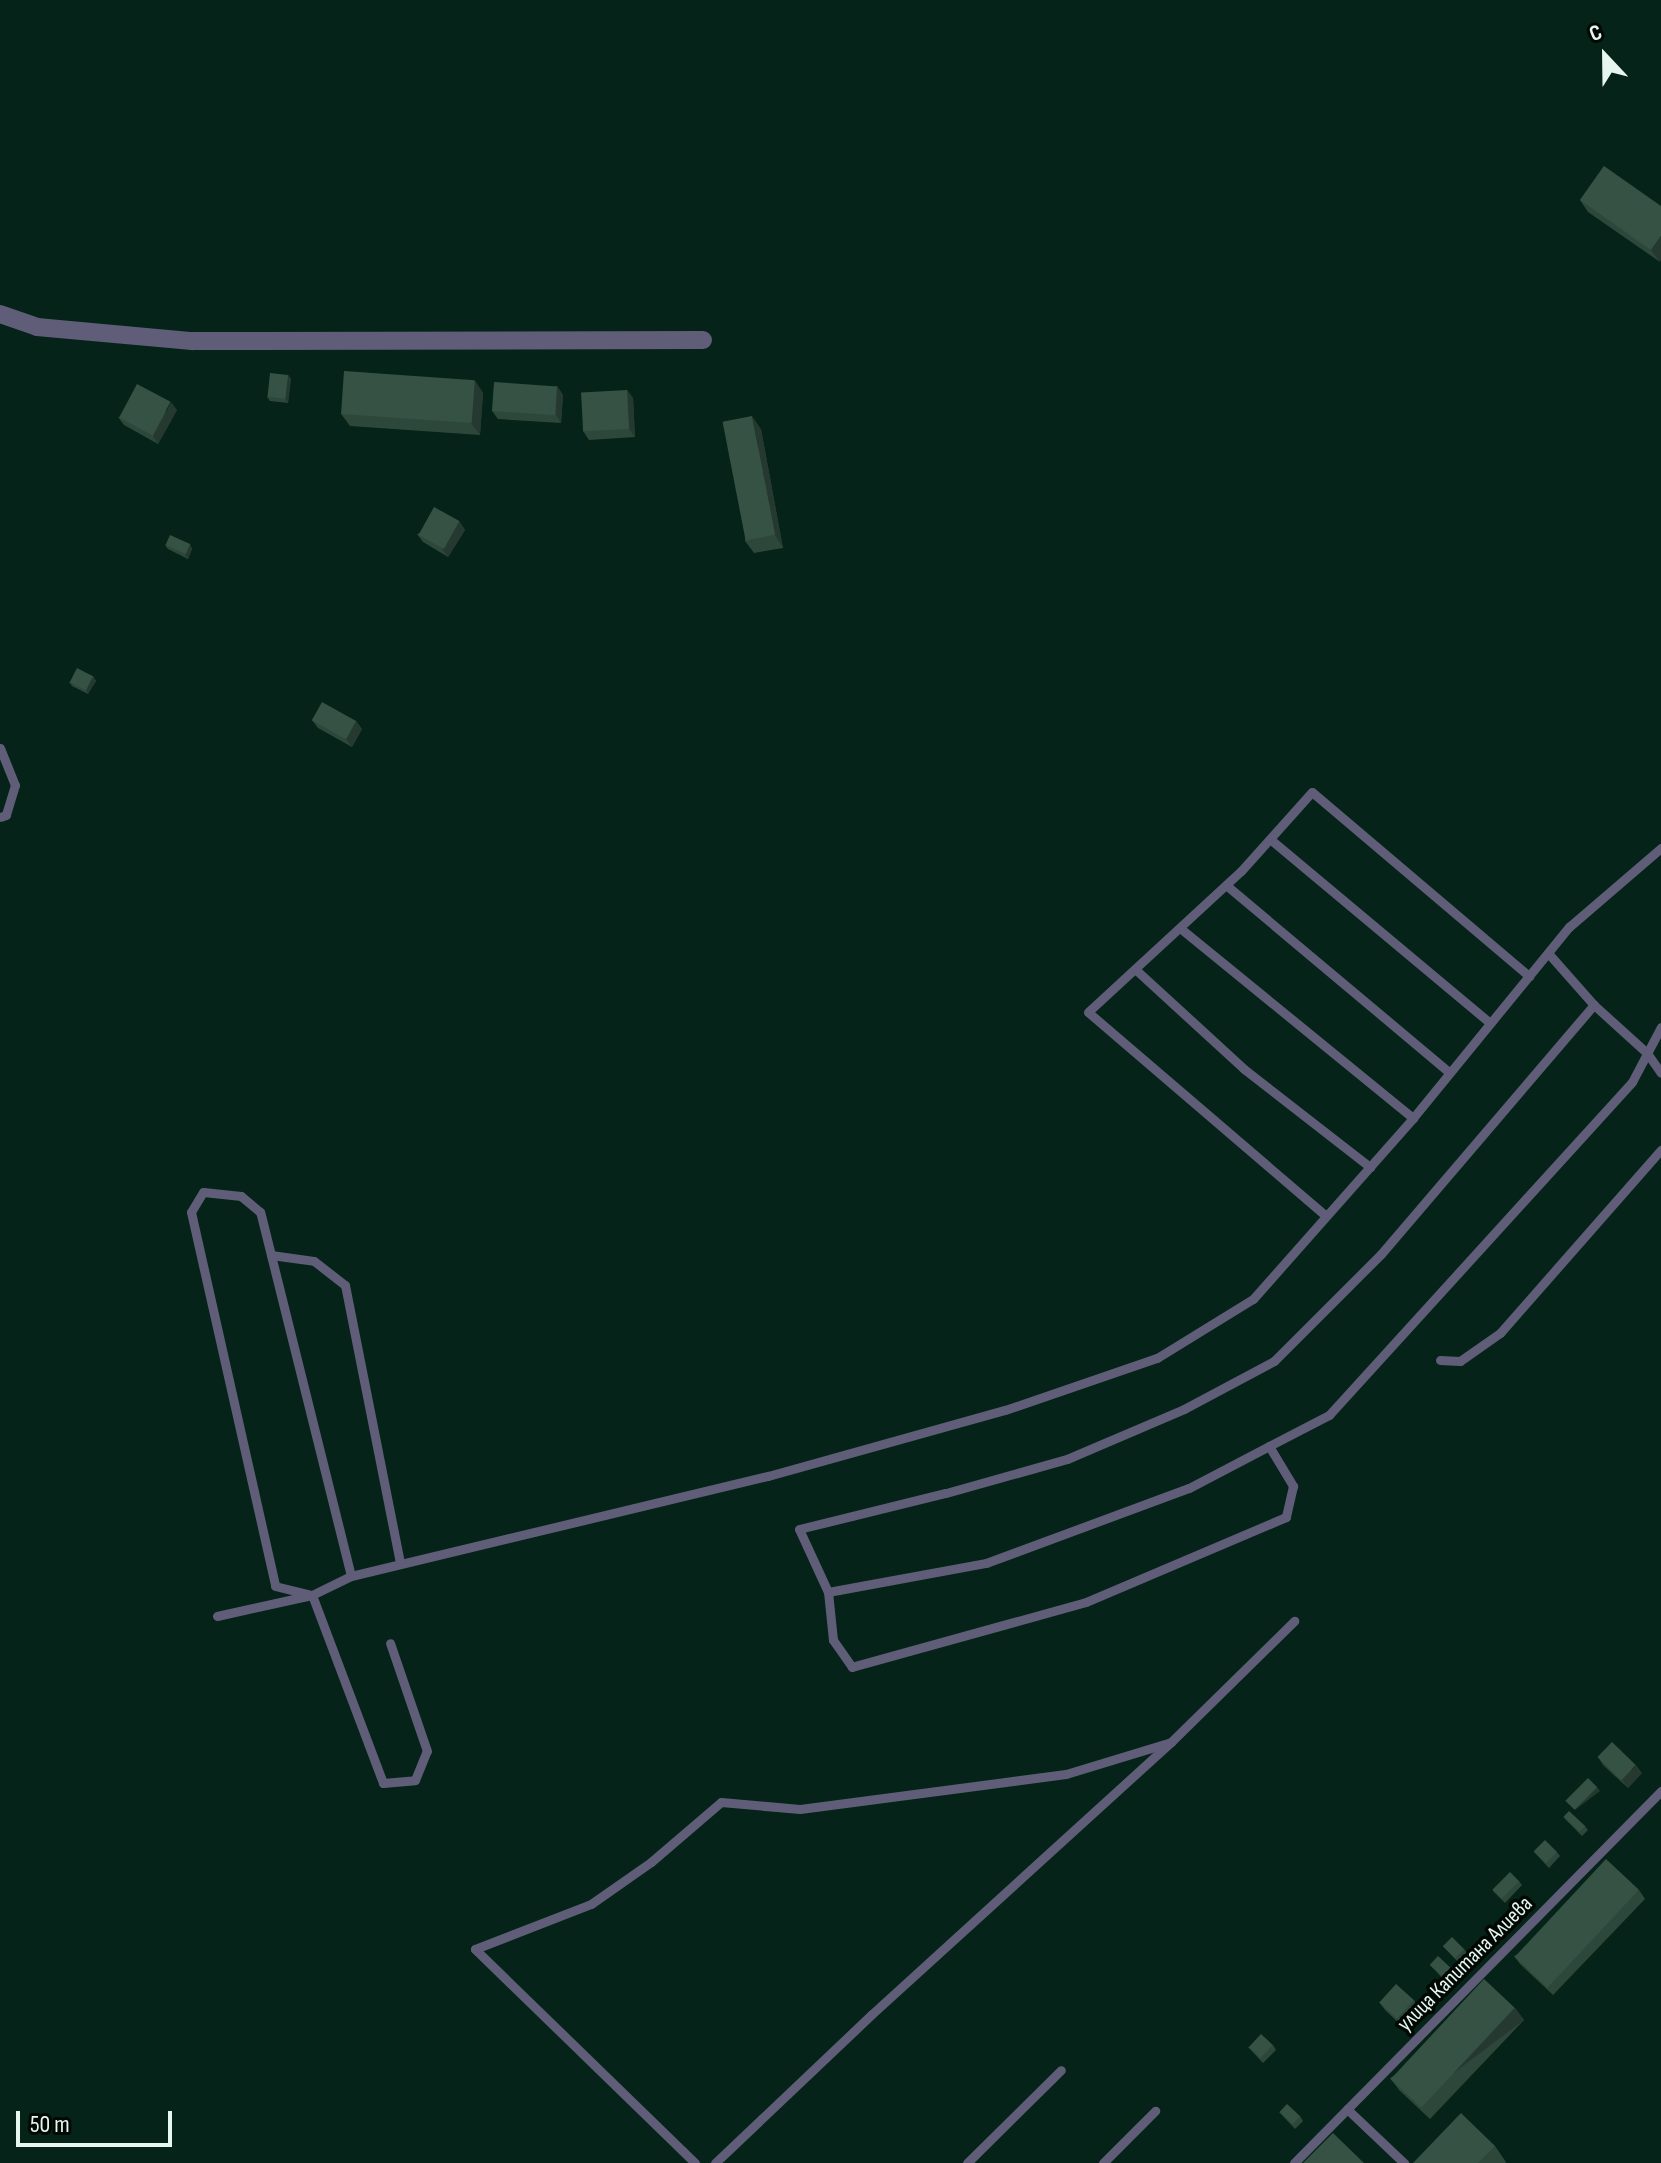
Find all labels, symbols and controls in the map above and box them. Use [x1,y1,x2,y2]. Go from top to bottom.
north arrow [1565,16,1645,96]
text: С [1586,19,1606,48]
street label: улица Капитана Алиева [1392,1891,1538,2037]
scale bar [20,2095,176,2145]
text: 50 m [30,2110,70,2139]

